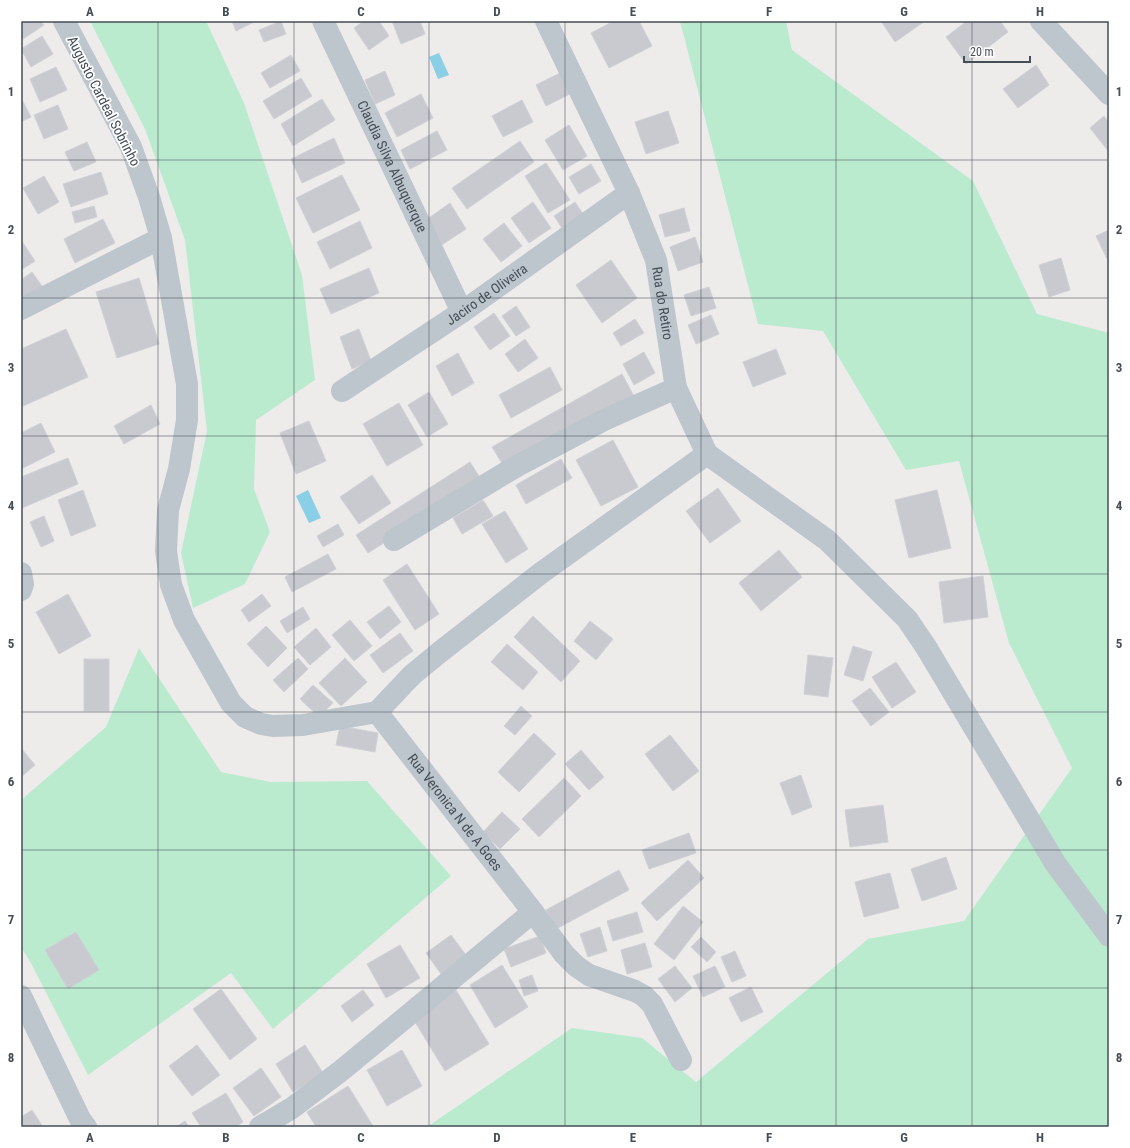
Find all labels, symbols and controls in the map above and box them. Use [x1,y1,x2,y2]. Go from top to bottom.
text: A [86,4,94,19]
text: B [222,4,230,19]
text: C [357,4,365,19]
text: D [493,4,501,19]
text: E [630,4,637,19]
text: F [766,4,772,19]
text: G [900,4,908,19]
text: H [1036,4,1044,19]
street label: Augusto Cardeal Sobrinho [64,33,144,169]
scale bar [964,38,1030,64]
text: 20 m [970,45,994,59]
text: 1 [8,84,14,99]
text: 1 [1116,84,1122,99]
street label: Claudia Silva Albuquerque [354,98,431,235]
text: 2 [8,222,15,237]
text: 2 [1116,222,1123,237]
street label: Jaciro de Oliveira [443,260,530,328]
street label: Rua do Retiro [649,266,676,341]
text: 3 [8,360,14,375]
text: 3 [1116,360,1122,375]
text: 4 [8,498,15,513]
text: 4 [1116,498,1123,513]
text: 5 [8,636,15,651]
text: 5 [1116,636,1123,651]
street label: Rua Veronica N de A Goes [405,750,506,874]
text: 6 [8,774,15,789]
text: 6 [1116,774,1123,789]
text: 7 [8,912,15,927]
text: 7 [1116,912,1123,927]
text: 8 [8,1050,14,1065]
text: 8 [1116,1050,1122,1065]
text: A [86,1130,94,1145]
text: B [222,1130,230,1145]
text: C [357,1130,365,1145]
text: D [493,1130,501,1145]
text: E [630,1130,637,1145]
text: F [766,1130,772,1145]
text: G [900,1130,908,1145]
text: H [1036,1130,1044,1145]

